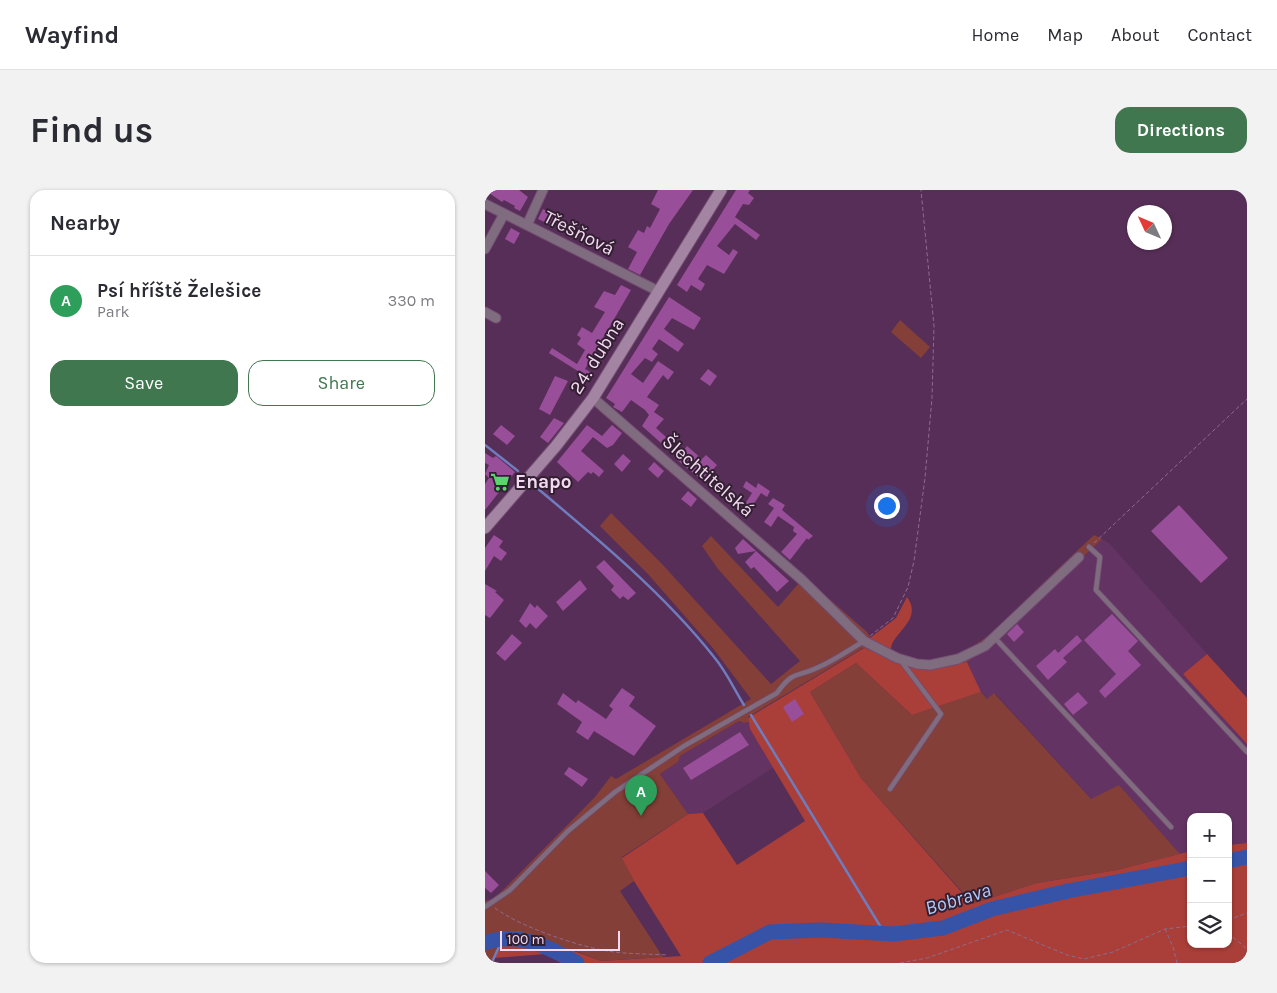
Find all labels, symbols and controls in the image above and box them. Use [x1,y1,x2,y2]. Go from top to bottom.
text: Wayfind [25,21,119,49]
text: Home [971,24,1019,46]
text: Map [1047,24,1083,46]
text: About [1111,24,1160,46]
text: Contact [1188,24,1252,46]
button: Directions [1115,107,1247,153]
text: Find us [30,110,153,151]
north arrow [1127,205,1172,250]
street label: Třešňová [540,206,618,260]
text: Nearby [50,211,120,235]
text: Psí hříště Želešice [97,280,261,302]
text: A [61,291,71,310]
text: 330 m [388,291,435,310]
text: Park [97,302,129,321]
street label: 24. dubna [565,314,629,398]
button: Save [50,360,238,406]
button: Share [248,360,435,406]
street label: Šlechtitelská [658,430,758,522]
supermarket icon: Enapo [489,471,511,493]
place label: Enapo [515,471,571,493]
your location [874,493,900,519]
pin: A [625,775,657,816]
map controls [1187,813,1232,948]
button: + [1187,813,1232,858]
button: − [1187,858,1232,903]
water label: Bobrava [922,878,994,920]
button: layers [1187,903,1232,948]
scale bar [500,928,620,951]
text: 100 m [507,931,545,948]

